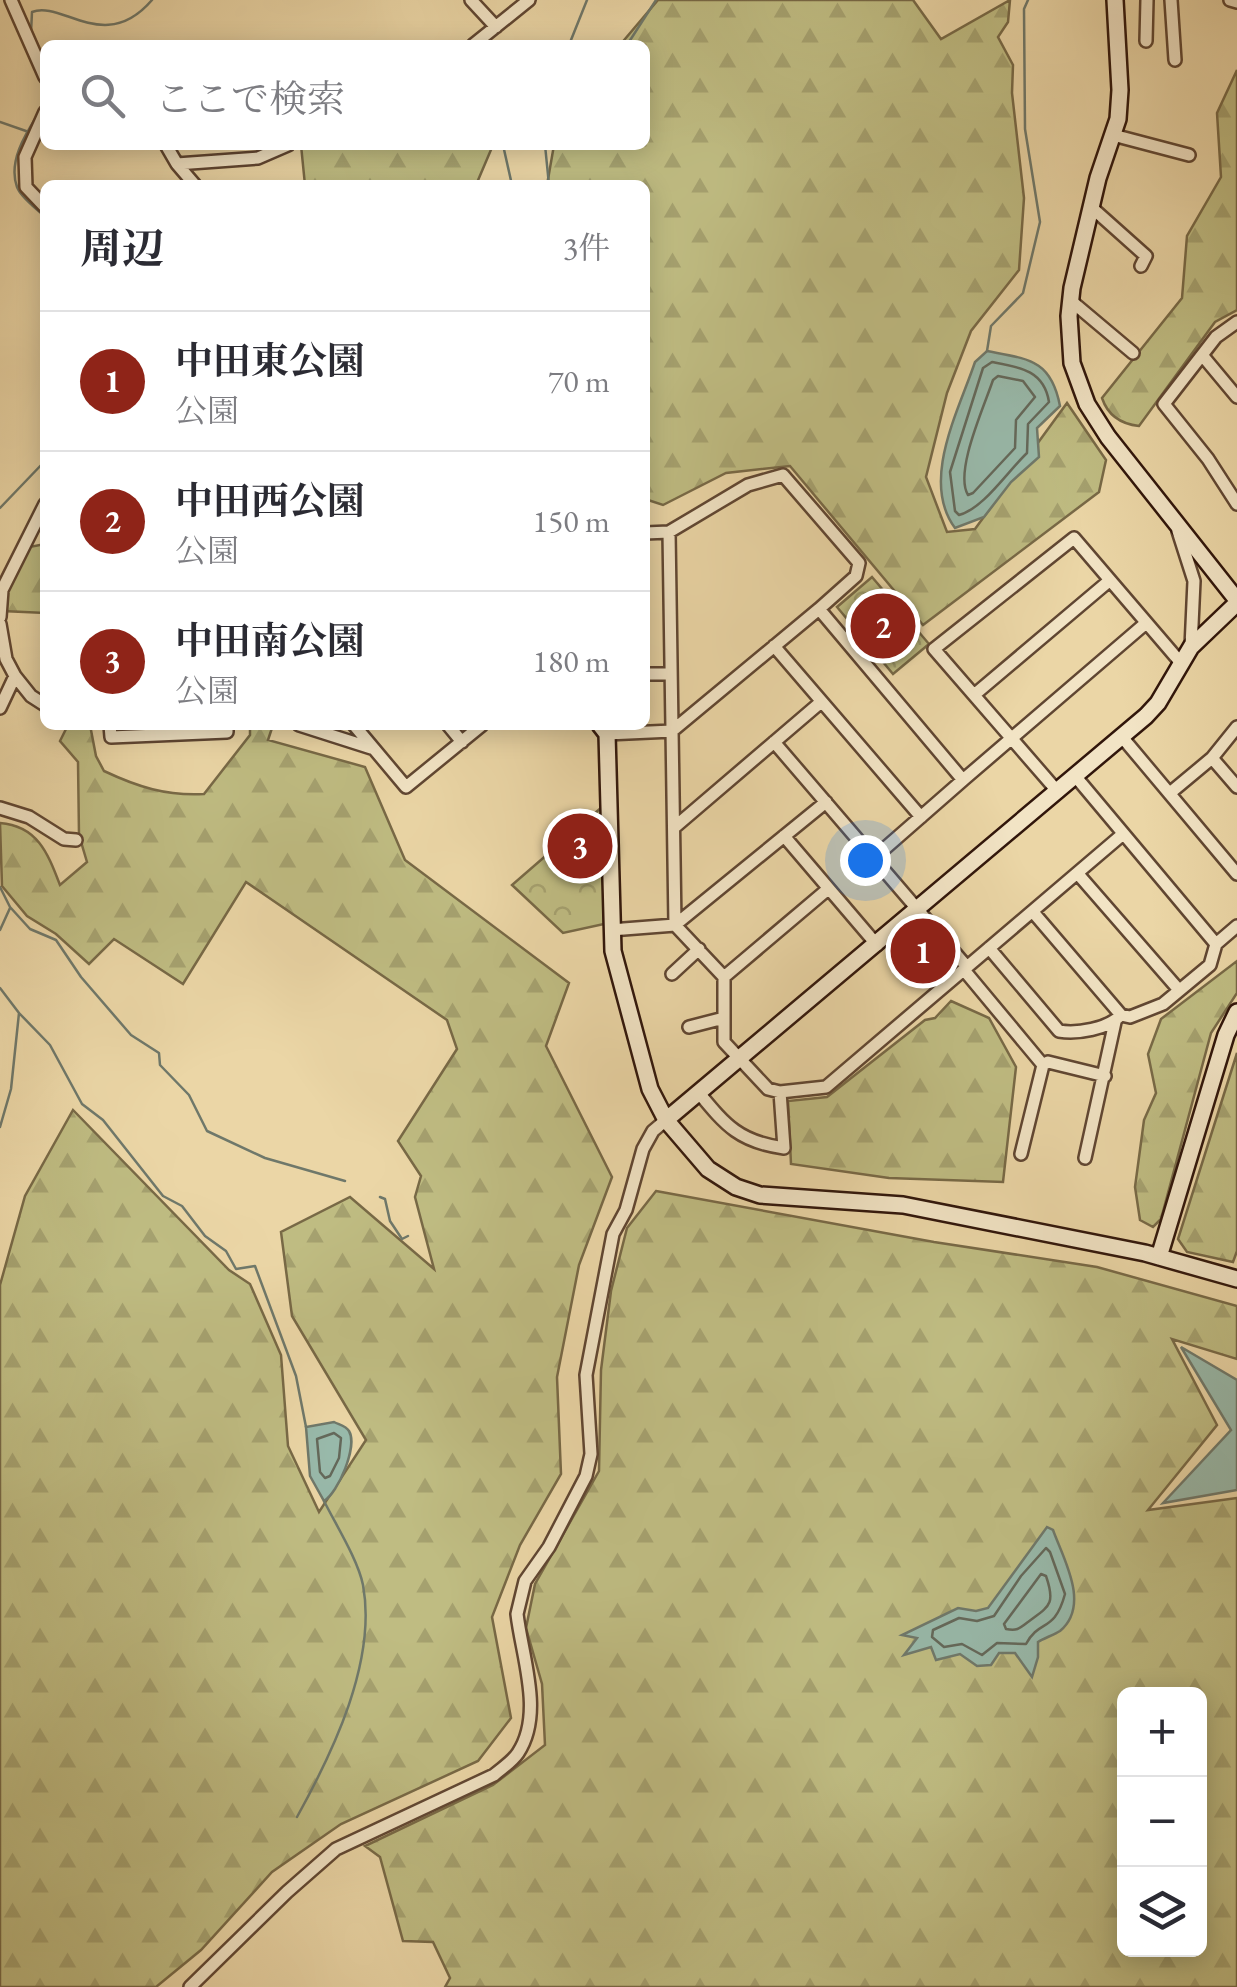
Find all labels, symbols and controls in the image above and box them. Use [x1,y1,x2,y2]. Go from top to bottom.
search box [40,40,650,150]
icon: search [75,68,130,123]
text: ここで検索 [155,74,345,123]
text: 周辺 [80,221,164,276]
text: 3件 [563,227,610,269]
text: 中田東公園 [175,336,365,385]
text: 1 [104,360,121,402]
text: 70 m [548,360,610,402]
text: 公園 [175,390,239,432]
text: 中田西公園 [175,476,365,525]
text: 2 [104,500,121,542]
text: 150 m [533,500,610,542]
text: 公園 [175,530,239,572]
pin: 2 [850,588,916,664]
text: 中田南公園 [175,616,365,665]
text: 3 [104,640,121,682]
text: 180 m [533,640,610,682]
text: 公園 [175,670,239,712]
pin: 3 [548,808,612,884]
your location [840,835,891,886]
pin: 1 [890,914,956,988]
map controls [1117,1687,1207,1957]
button: + [1117,1687,1207,1777]
button: − [1117,1777,1207,1867]
button: layers [1117,1867,1207,1957]

